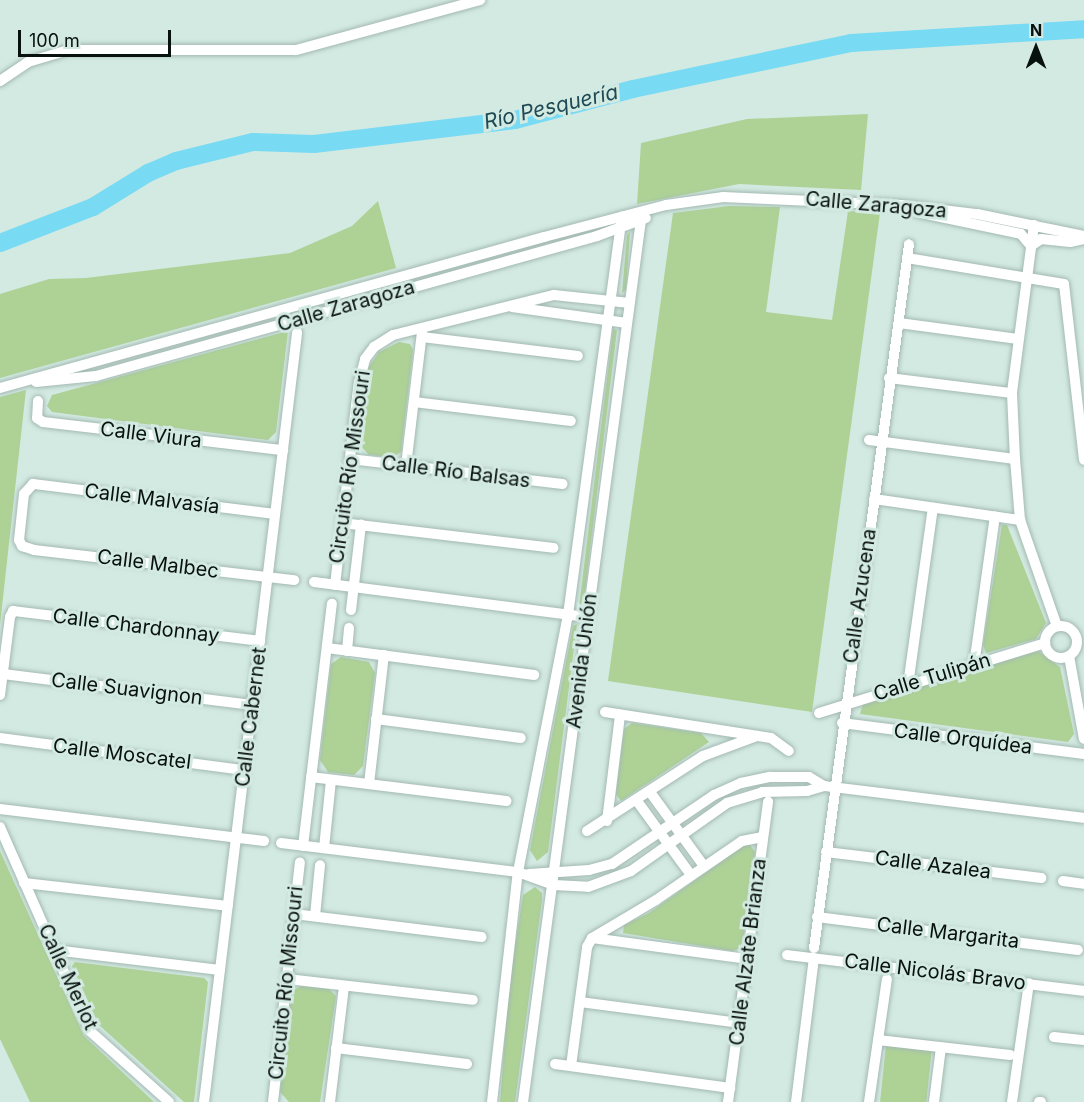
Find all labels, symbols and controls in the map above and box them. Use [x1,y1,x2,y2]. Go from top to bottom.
scale bar [21,18,174,56]
north arrow [1006,18,1066,78]
text: N [1030,20,1042,40]
text: 100 m [29,30,80,51]
water label: Río Pesquería [481,79,621,135]
street label: Calle Zaragoza [804,187,948,223]
street label: Calle Zaragoza [275,275,417,337]
street label: Circuito Río Missouri [325,369,375,565]
street label: Calle Viura [99,417,203,453]
street label: Calle Río Balsas [380,451,532,493]
street label: Calle Malvasía [83,479,221,519]
street label: Calle Azucena [839,527,881,665]
street label: Calle Malbec [96,545,220,583]
street label: Avenida Unión [562,592,602,730]
street label: Calle Chardonnay [51,604,221,648]
street label: Calle Cabernet [231,646,271,788]
street label: Calle Tulipán [871,648,993,706]
street label: Calle Suavignon [50,668,204,710]
street label: Calle Orquídea [892,719,1034,759]
street label: Calle Moscatel [51,734,193,774]
street label: Calle Azalea [874,846,992,884]
street label: Calle Alzate Brianza [725,857,771,1047]
street label: Circuito Río Missouri [264,885,308,1081]
street label: Calle Margarita [875,912,1021,954]
street label: Calle Merlot [33,920,103,1034]
street label: Calle Nicolás Bravo [843,949,1027,995]

